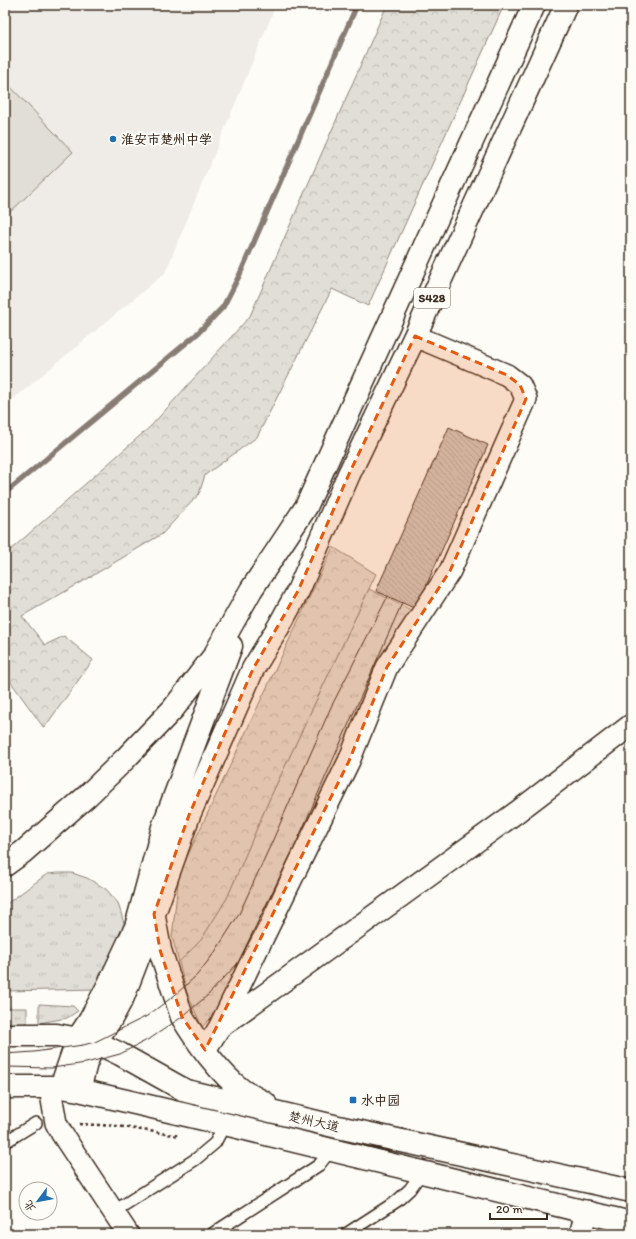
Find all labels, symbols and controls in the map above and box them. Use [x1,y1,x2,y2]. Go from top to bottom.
place label: 淮安市楚州中学 [121,132,212,147]
marker: 淮安市楚州中学 [108,134,118,144]
road number: S428 [414,288,450,308]
place label: 水中园 [361,1093,400,1108]
marker: 水中园 [348,1095,358,1105]
street label: 楚州大道 [287,1108,341,1135]
north arrow [18,1181,58,1221]
scale bar [490,1195,547,1221]
text: 北 [22,1198,38,1214]
text: 20 m [496,1202,523,1216]

